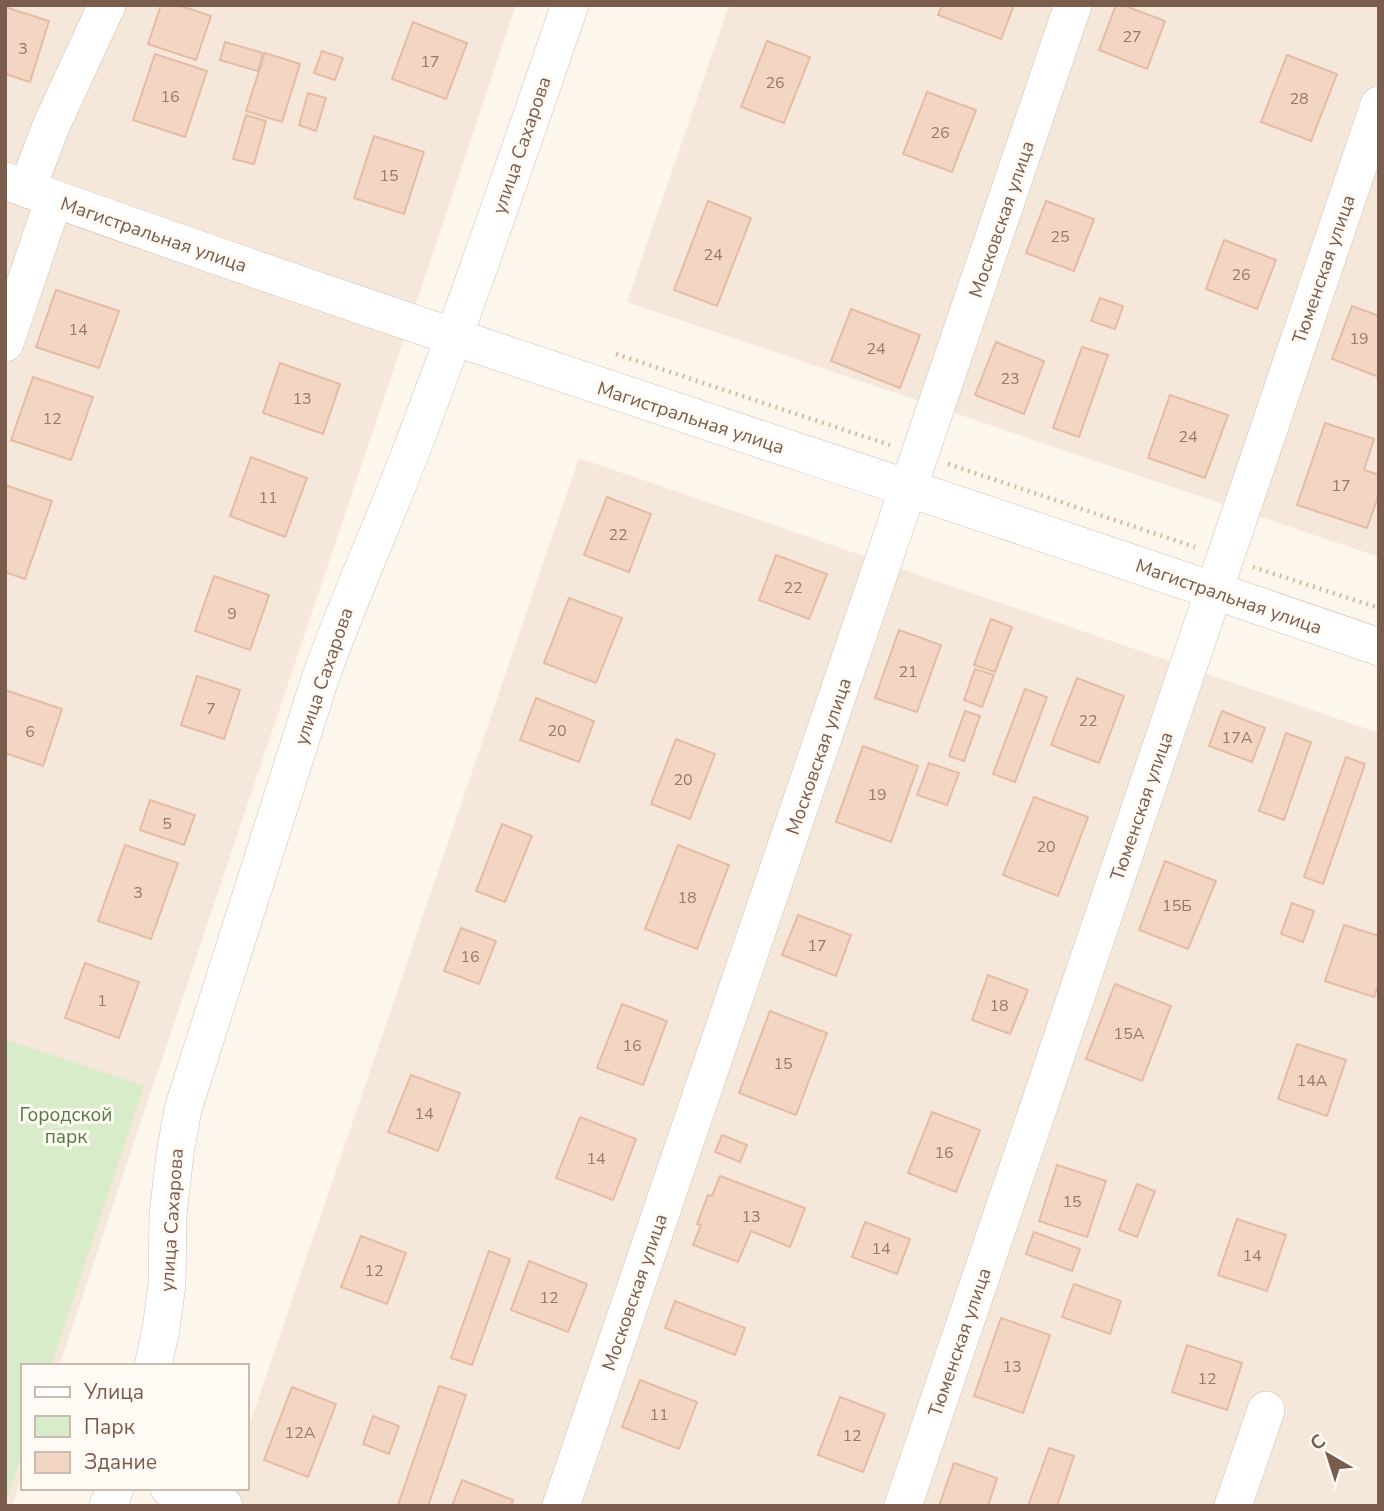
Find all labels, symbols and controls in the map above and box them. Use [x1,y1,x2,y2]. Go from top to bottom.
house number: 27 [1122,26,1142,48]
house number: 3 [18,38,28,60]
house number: 17 [420,51,440,73]
house number: 26 [765,72,785,94]
street label: улица Сахарова [486,73,558,217]
house number: 16 [160,86,180,108]
house number: 28 [1289,88,1309,110]
house number: 26 [930,122,950,144]
street label: Московская улица [963,137,1041,301]
house number: 15 [379,165,399,187]
street label: Магистральная улица [57,191,250,279]
street label: Тюменская улица [1286,191,1362,347]
house number: 25 [1050,226,1070,248]
house number: 24 [703,244,723,266]
house number: 26 [1231,264,1251,286]
house number: 14 [68,319,88,341]
house number: 19 [1349,328,1369,350]
house number: 24 [866,338,886,360]
house number: 23 [1000,368,1020,390]
street label: Магистральная улица [594,375,788,461]
house number: 13 [292,388,312,410]
house number: 12 [42,408,62,430]
house number: 24 [1178,426,1198,448]
house number: 17 [1331,475,1351,497]
house number: 11 [258,487,278,509]
house number: 22 [608,524,628,546]
street label: Магистральная улица [1132,553,1325,641]
house number: 22 [783,577,803,599]
house number: 9 [227,603,237,625]
street label: улица Сахарова [288,604,360,748]
house number: 21 [898,661,918,683]
street label: Московская улица [780,674,858,838]
house number: 7 [206,698,216,720]
house number: 22 [1078,710,1098,732]
house number: 20 [547,720,567,742]
house number: 6 [25,721,35,743]
house number: 17А [1222,727,1253,749]
street label: Тюменская улица [1104,728,1180,884]
house number: 20 [673,769,693,791]
house number: 19 [867,784,887,806]
house number: 5 [162,813,172,835]
house number: 20 [1036,836,1056,858]
house number: 3 [133,882,143,904]
house number: 18 [677,887,697,909]
house number: 15Б [1162,895,1192,917]
house number: 17 [807,935,827,957]
house number: 16 [460,946,480,968]
house number: 1 [97,990,107,1012]
house number: 18 [989,995,1009,1017]
house number: 15А [1114,1023,1145,1045]
house number: 16 [622,1035,642,1057]
house number: 15 [773,1053,793,1075]
house number: 14А [1297,1070,1328,1092]
park label: Городской парк [20,1102,112,1150]
house number: 14 [414,1103,434,1125]
house number: 16 [934,1142,954,1164]
street label: улица Сахарова [154,1147,190,1293]
house number: 14 [586,1148,606,1170]
house number: 15 [1062,1191,1082,1213]
house number: 13 [741,1206,761,1228]
street label: Московская улица [596,1210,674,1374]
house number: 14 [871,1238,891,1260]
house number: 14 [1242,1245,1262,1267]
house number: 12 [364,1260,384,1282]
street label: Тюменская улица [922,1264,998,1420]
house number: 12 [539,1287,559,1309]
house number: 13 [1002,1356,1022,1378]
legend [21,1364,248,1490]
house number: 12 [1197,1368,1217,1390]
text: Улица [83,1378,144,1406]
house number: 11 [649,1404,669,1426]
text: Парк [84,1413,136,1441]
north arrow [1293,1420,1363,1490]
house number: 12А [285,1422,316,1444]
house number: 12 [842,1425,862,1447]
text: С [1305,1428,1331,1457]
text: Здание [84,1448,157,1476]

